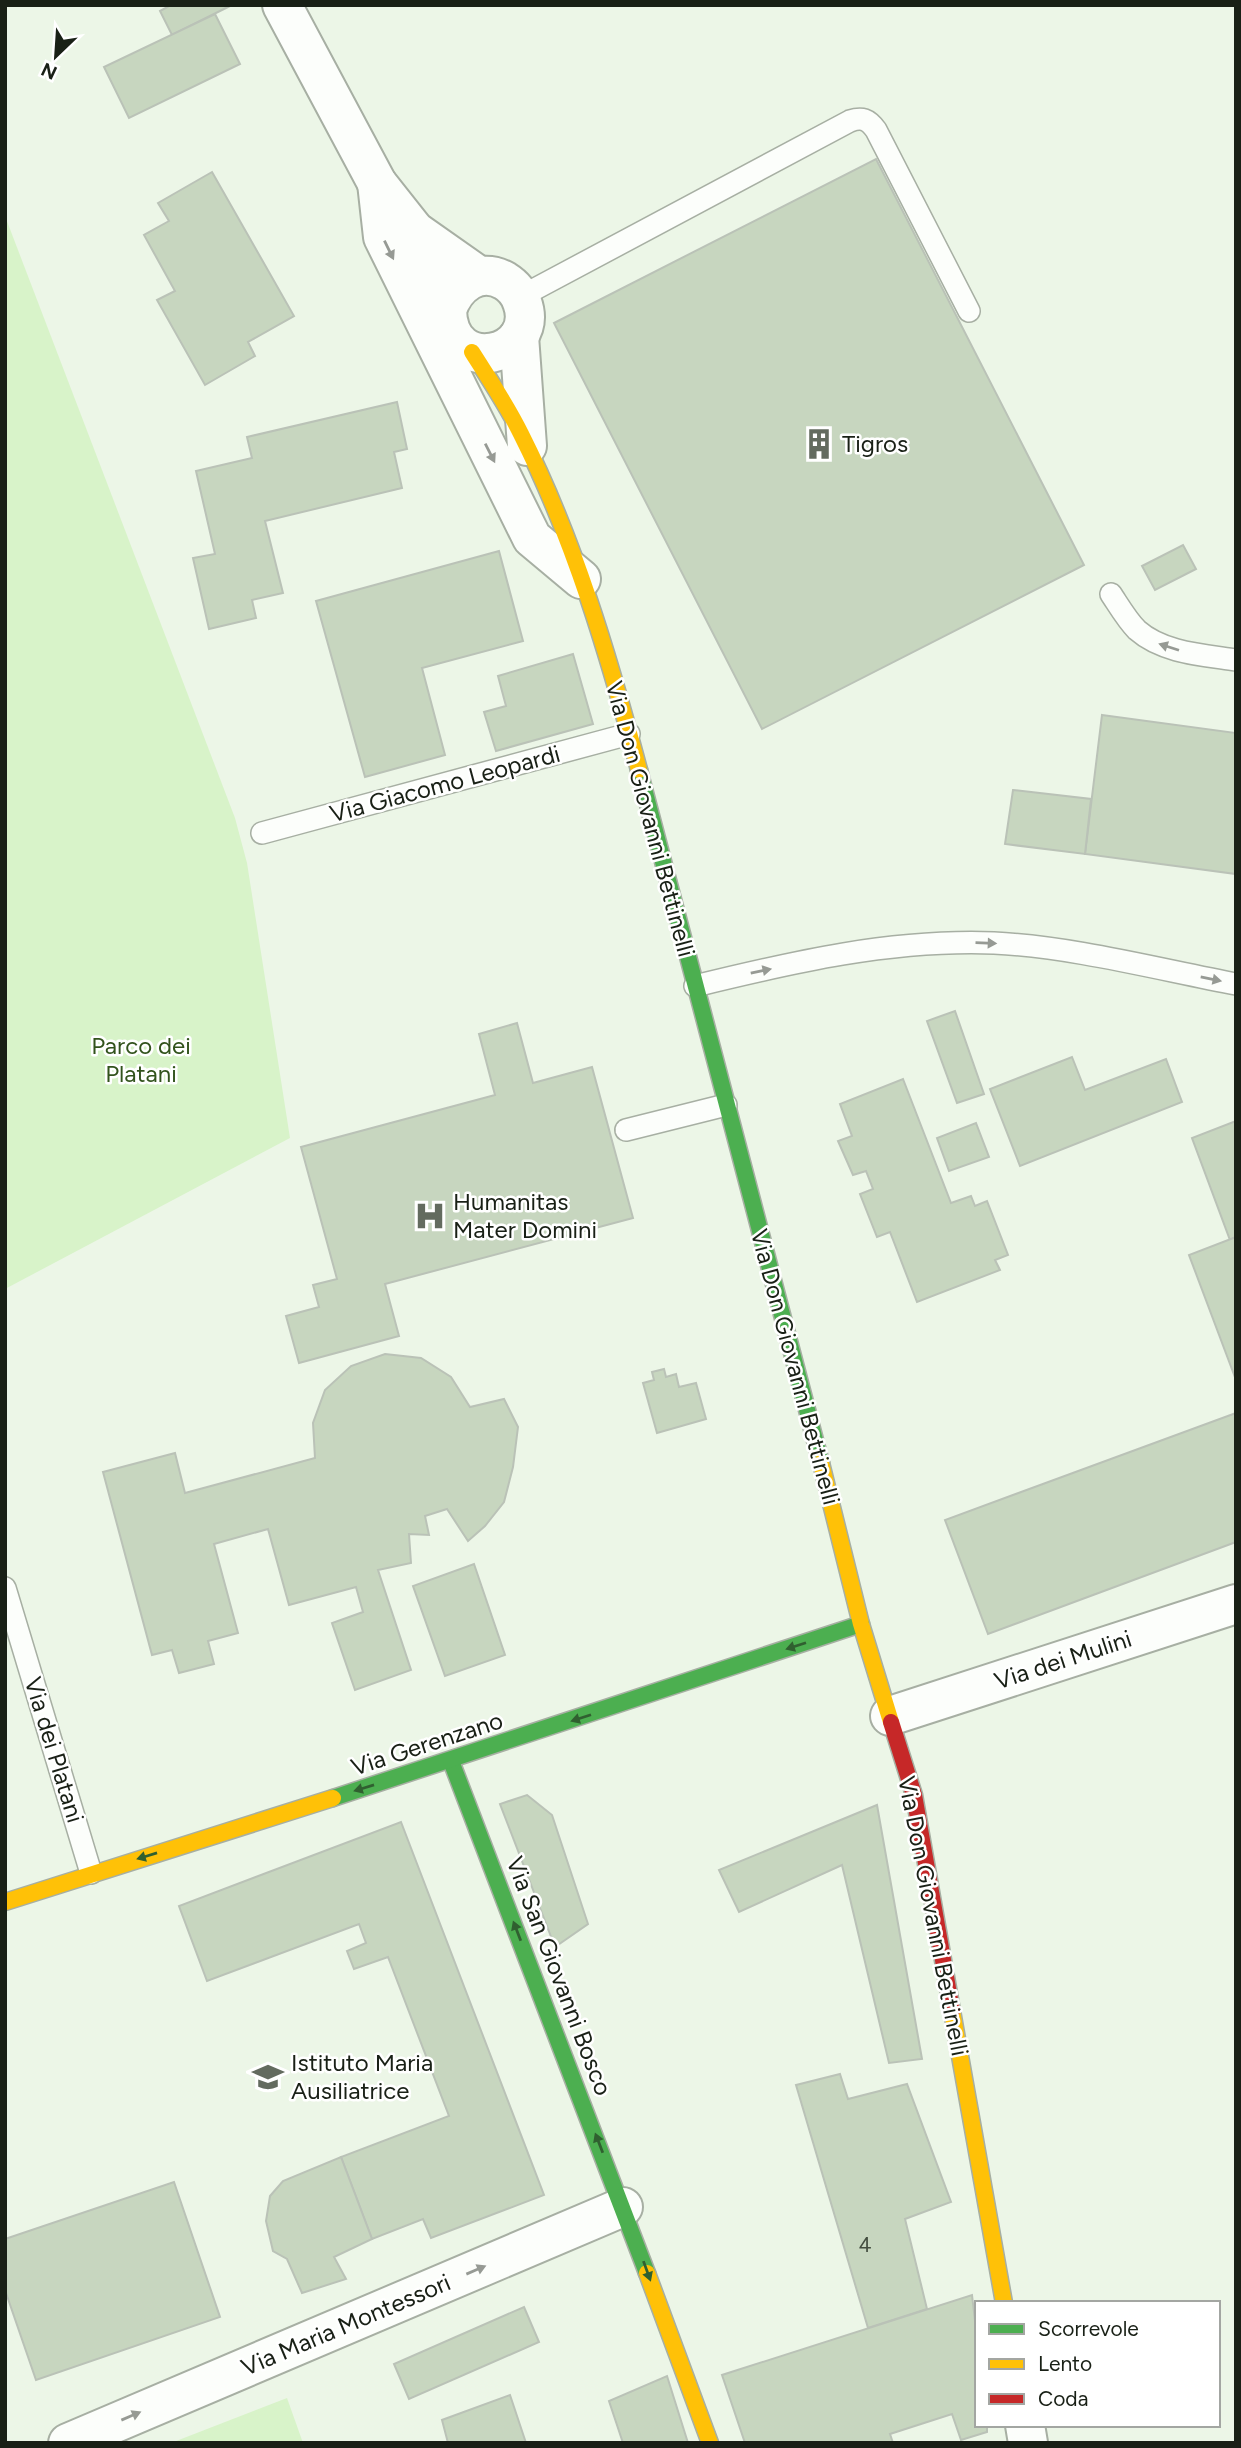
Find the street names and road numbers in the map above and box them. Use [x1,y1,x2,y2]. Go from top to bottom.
street label: Via Don Giovanni Bettinelli [600,678,701,960]
street label: Via Giacomo Leopardi [327,739,563,828]
street label: Via Don Giovanni Bettinelli [745,1226,846,1508]
street label: Via dei Mulini [991,1624,1135,1695]
street label: Via dei Platani [19,1674,90,1826]
street label: Via Gerenzano [347,1705,506,1782]
street label: Via Don Giovanni Bettinelli [892,1774,975,2058]
street label: Via San Giovanni Bosco [501,1852,618,2099]
street label: Via Maria Montessori [237,2267,455,2382]

